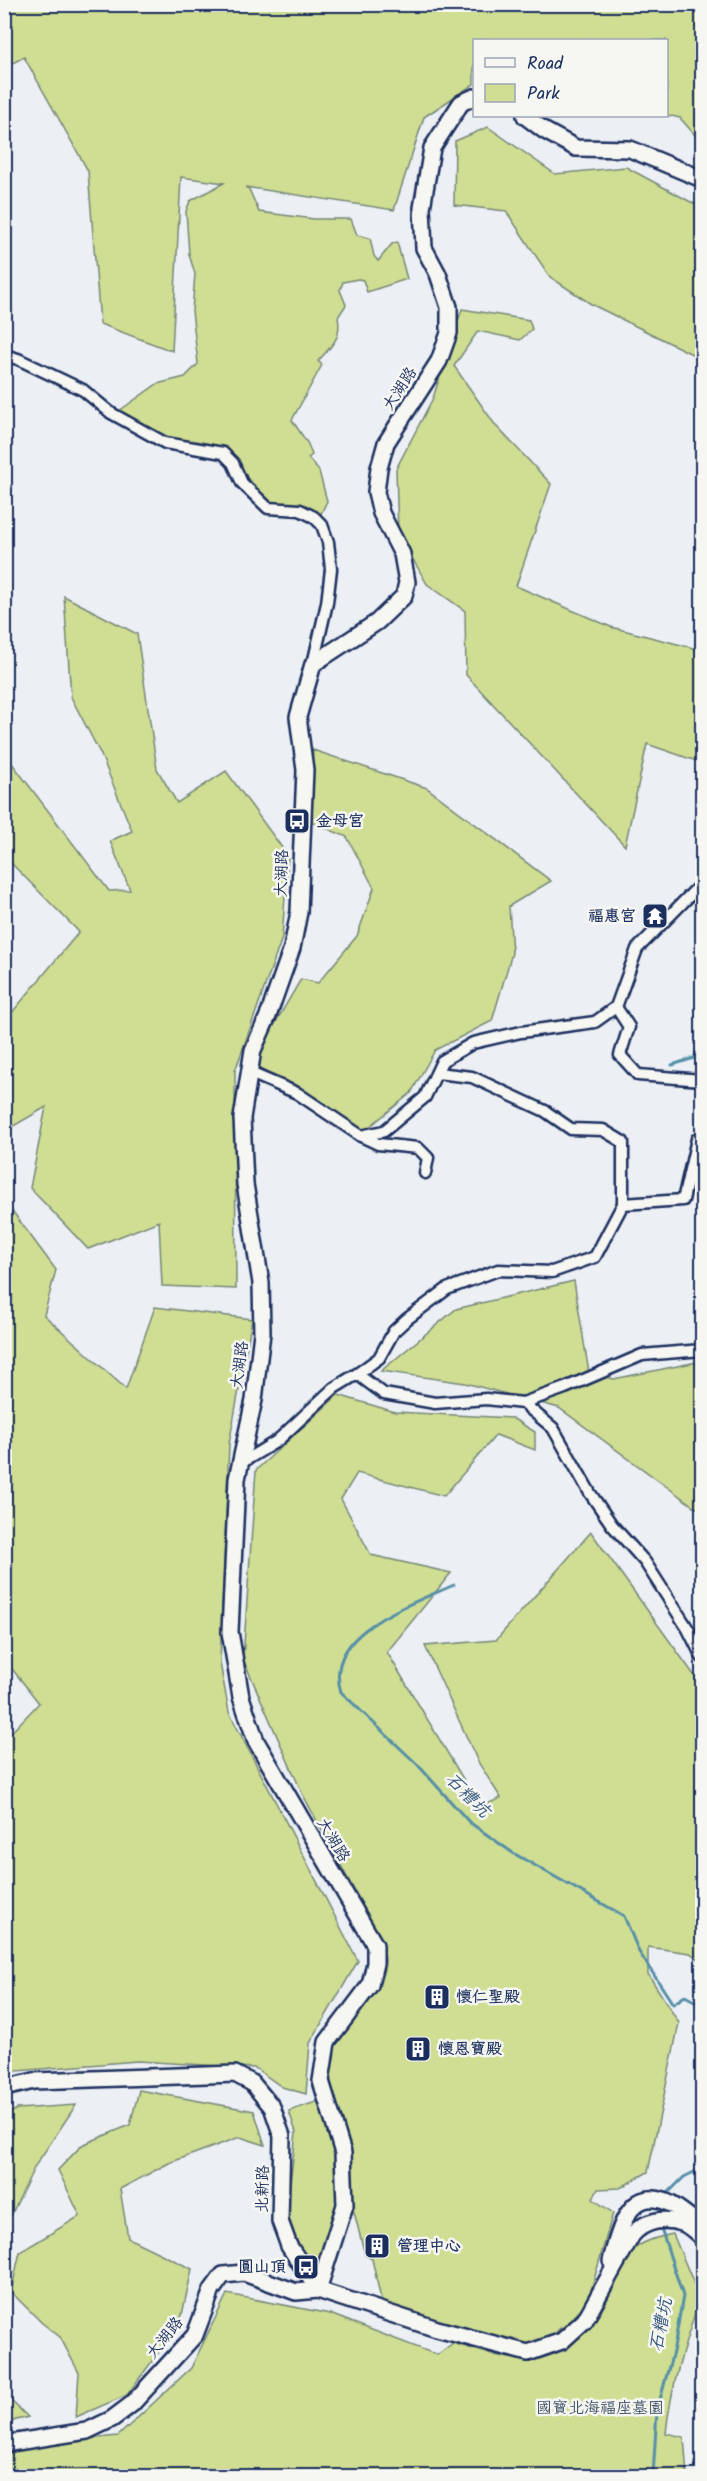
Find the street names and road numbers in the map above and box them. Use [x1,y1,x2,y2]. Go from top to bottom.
street label: 大湖路 [376,362,424,416]
street label: 大湖路 [269,849,295,897]
street label: 大湖路 [225,1340,255,1390]
street label: 大湖路 [310,1813,356,1867]
street label: 北新路 [250,2165,276,2213]
street label: 大湖路 [140,2311,190,2365]

